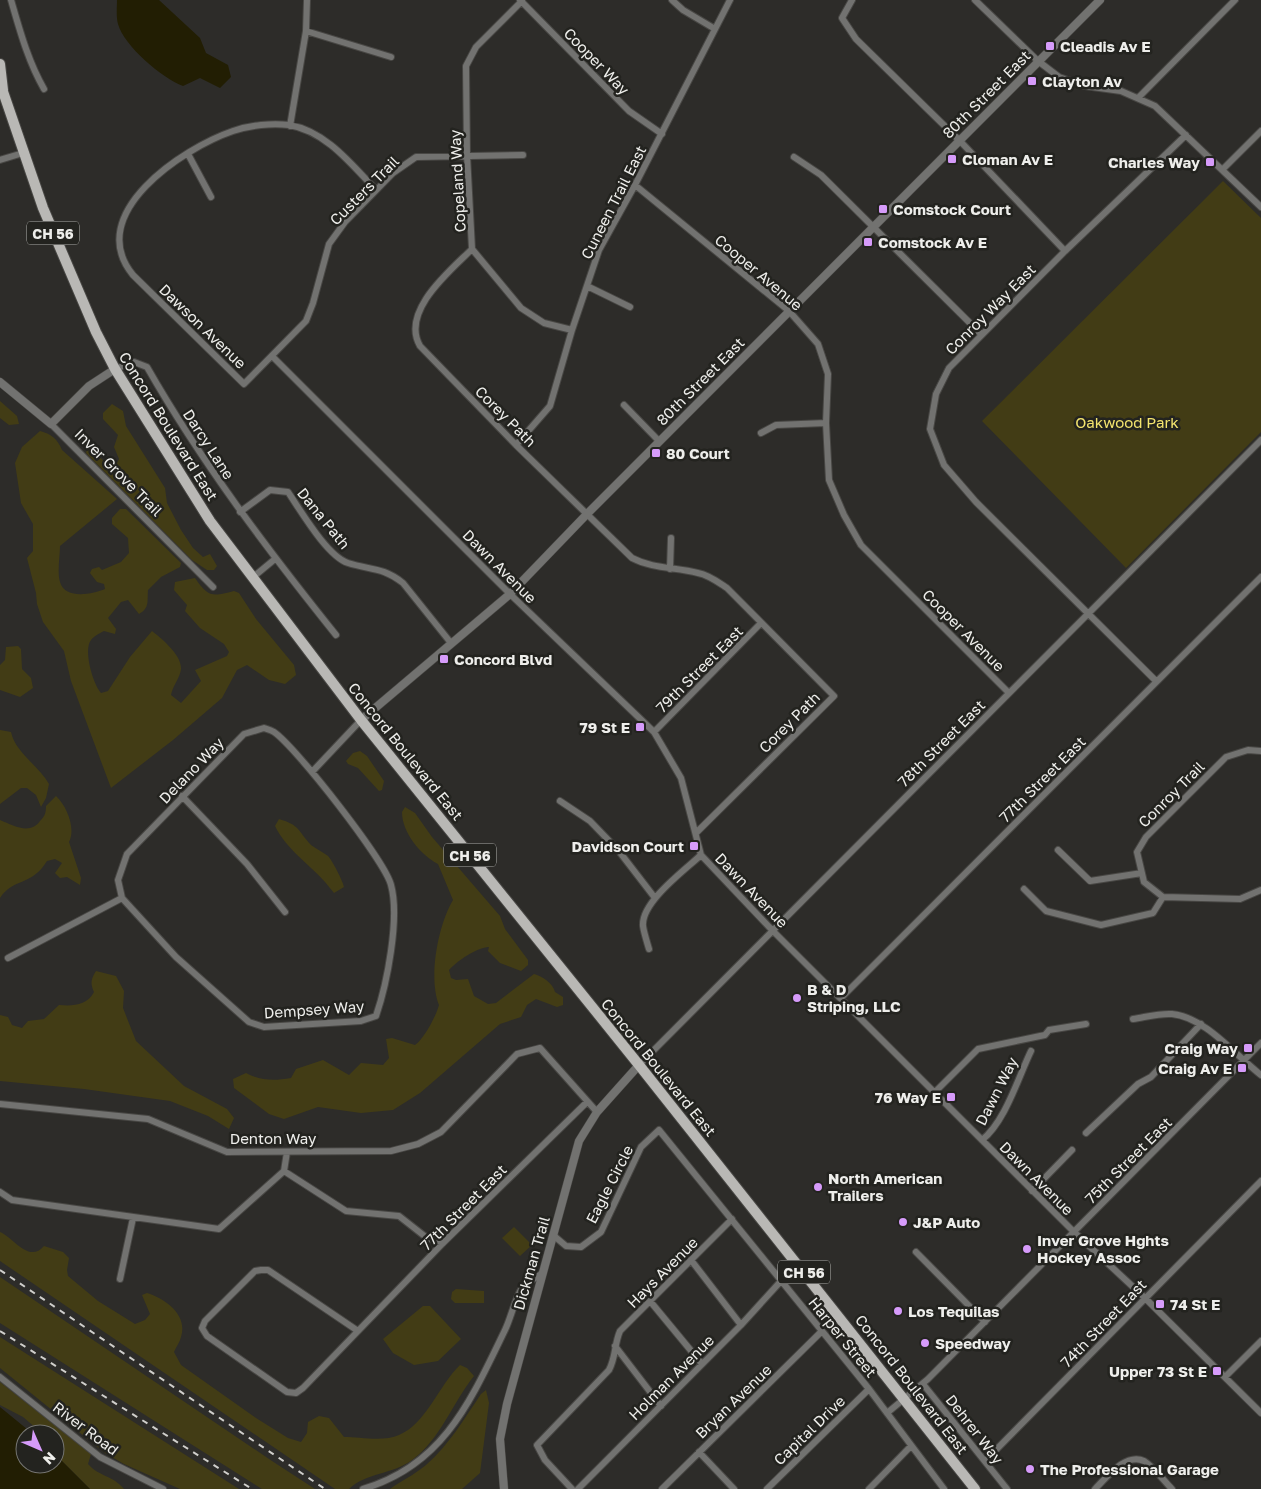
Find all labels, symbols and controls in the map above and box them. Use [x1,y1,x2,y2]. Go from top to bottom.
street label: Cooper Way [561,24,634,99]
place label: Cleadis Av E [1060,37,1151,55]
marker: Cleadis Av E [1044,40,1056,52]
street label: 80th Street East [938,46,1034,142]
place label: Clayton Av [1042,72,1122,90]
marker: Clayton Av [1026,75,1038,87]
street label: Copeland Way [445,129,469,233]
street label: Cuneen Trail East [577,142,649,262]
place label: Cloman Av E [962,150,1053,168]
street label: Custers Trail [326,152,402,228]
marker: Cloman Av E [946,153,958,165]
place label: Charles Way [1108,153,1200,171]
marker: Charles Way [1204,156,1216,168]
place label: Comstock Court [893,200,1011,218]
marker: Comstock Court [877,203,889,215]
road number: CH 56 [27,222,79,244]
street label: Cooper Avenue [712,230,807,314]
place label: Comstock Av E [878,233,987,251]
marker: Comstock Av E [862,236,874,248]
street label: Conroy Way East [941,260,1039,358]
street label: Dawson Avenue [156,280,250,372]
street label: 80th Street East [652,333,748,429]
street label: Concord Boulevard East [116,348,222,504]
street label: Corey Path [472,382,540,450]
street label: Darcy Lane [180,406,238,483]
park label: Oakwood Park [1075,413,1179,431]
street label: Inver Grove Trail [71,424,167,520]
place label: 80 Court [666,444,730,462]
marker: 80 Court [650,447,662,459]
street label: Dana Path [294,484,354,552]
street label: Dawn Avenue [459,525,541,607]
street label: Cooper Avenue [919,585,1009,675]
street label: 79th Street East [652,622,746,716]
place label: Concord Blvd [454,650,552,668]
marker: Concord Blvd [438,653,450,665]
street label: Concord Boulevard East [345,679,467,823]
street label: Corey Path [755,688,823,756]
street label: 78th Street East [894,696,988,790]
place label: 79 St E [580,718,630,736]
marker: 79 St E [634,721,646,733]
street label: 77th Street East [995,732,1089,826]
street label: Delano Way [155,733,227,807]
street label: Conroy Trail [1134,757,1208,831]
place label: Davidson Court [572,837,684,855]
marker: Davidson Court [688,840,700,852]
road number: CH 56 [444,844,496,866]
street label: Dawn Avenue [712,849,792,931]
place label: B & D Striping, LLC [807,980,901,1015]
marker: B & D Striping, LLC [791,992,803,1004]
street label: Concord Boulevard East [598,995,720,1139]
street label: Dempsey Way [263,996,365,1021]
place label: Craig Way [1164,1039,1238,1057]
marker: Craig Way [1242,1042,1254,1054]
street label: Dawn Way [971,1053,1021,1128]
place label: Craig Av E [1158,1059,1232,1077]
marker: Craig Av E [1236,1062,1248,1074]
place label: 76 Way E [875,1088,941,1106]
marker: 76 Way E [945,1091,957,1103]
street label: 75th Street East [1081,1113,1175,1207]
street label: Denton Way [230,1129,317,1147]
street label: Dawn Avenue [996,1137,1078,1219]
street label: Eagle Circle [582,1142,637,1226]
street label: 77th Street East [416,1160,510,1254]
place label: North American Trailers [828,1169,942,1204]
marker: North American Trailers [812,1181,824,1193]
place label: J&P Auto [913,1213,980,1231]
street label: Dickman Trail [509,1214,553,1312]
marker: J&P Auto [897,1216,909,1228]
place label: Inver Grove Hghts Hockey Assoc [1037,1231,1169,1266]
street label: Hays Avenue [623,1233,701,1311]
marker: Inver Grove Hghts Hockey Assoc [1021,1243,1033,1255]
road number: CH 56 [778,1260,830,1284]
street label: 74th Street East [1056,1275,1150,1371]
street label: Harper Street [805,1293,881,1381]
place label: 74 St E [1170,1295,1220,1313]
marker: 74 St E [1154,1298,1166,1310]
place label: Los Tequilas [908,1302,1000,1320]
marker: Los Tequilas [892,1305,904,1317]
street label: Concord Boulevard East [852,1311,972,1457]
street label: Holman Avenue [625,1331,717,1423]
place label: Speedway [935,1334,1011,1352]
marker: Speedway [919,1337,931,1349]
street label: Bryan Avenue [691,1360,775,1442]
place label: Upper 73 St E [1109,1362,1207,1380]
marker: Upper 73 St E [1211,1365,1223,1377]
street label: Capital Drive [770,1391,849,1468]
street label: Dehrer Way [942,1391,1008,1468]
street label: River Road [50,1398,122,1458]
north arrow [15,1424,65,1474]
text: N [40,1449,59,1468]
place label: The Professional Garage [1040,1460,1219,1478]
marker: The Professional Garage [1024,1463,1036,1475]

